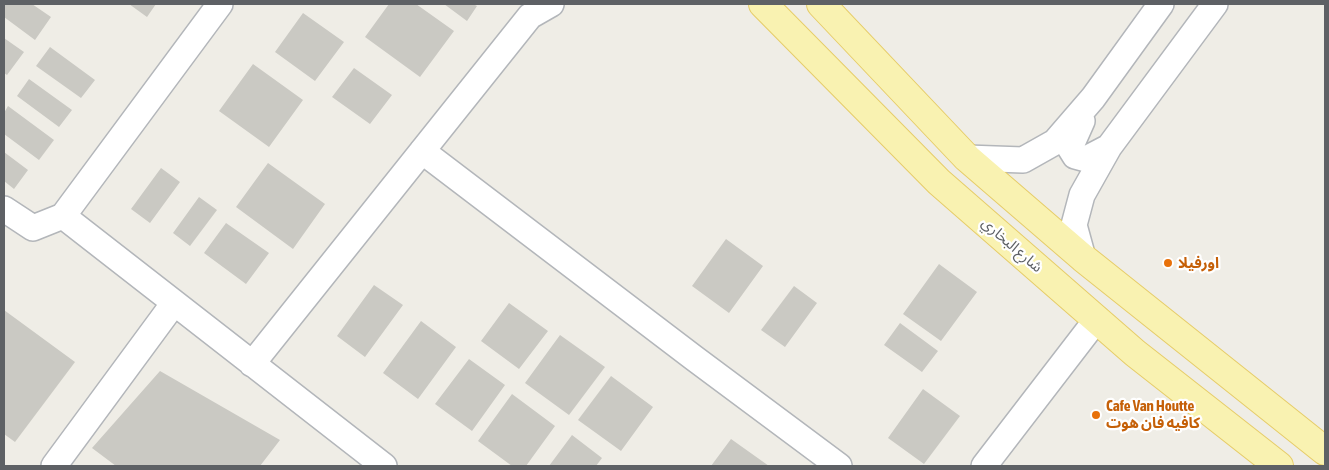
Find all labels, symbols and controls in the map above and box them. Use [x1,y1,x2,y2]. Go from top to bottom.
street label: شارع البخاري [978,214,1046,276]
place label: اورفيلا [1178,254,1219,272]
marker: اورفيلا [1162,257,1174,269]
place label: Cafe Van Houtte كافيه فان هوت [1106,397,1200,432]
marker: Cafe Van Houtte كافيه فان هوت [1090,409,1102,421]

